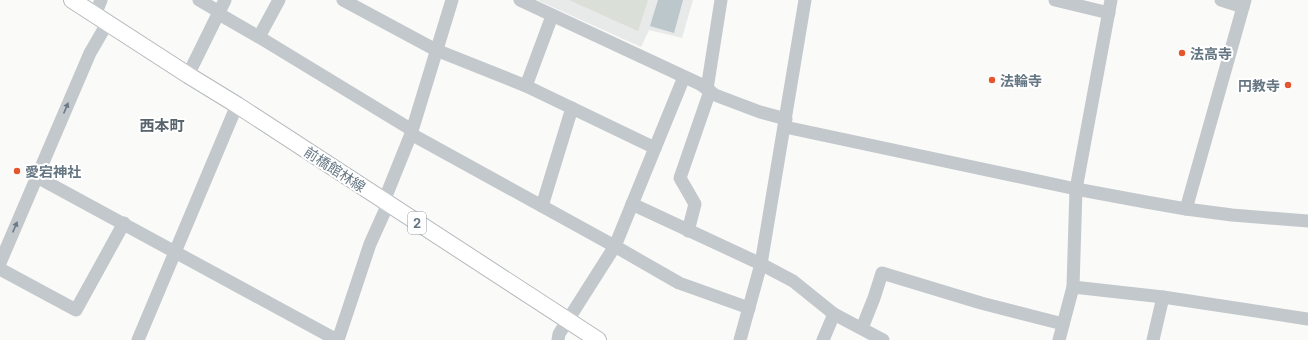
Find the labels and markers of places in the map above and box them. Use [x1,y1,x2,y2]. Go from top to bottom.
place label: 法高寺 [1190,45,1232,62]
marker: 法高寺 [1177,48,1187,58]
place label: 法輪寺 [1000,72,1042,89]
marker: 法輪寺 [987,75,997,85]
place label: 円教寺 [1238,77,1280,94]
marker: 円教寺 [1283,80,1293,90]
place label: 愛宕神社 [25,163,81,180]
marker: 愛宕神社 [12,166,22,176]

